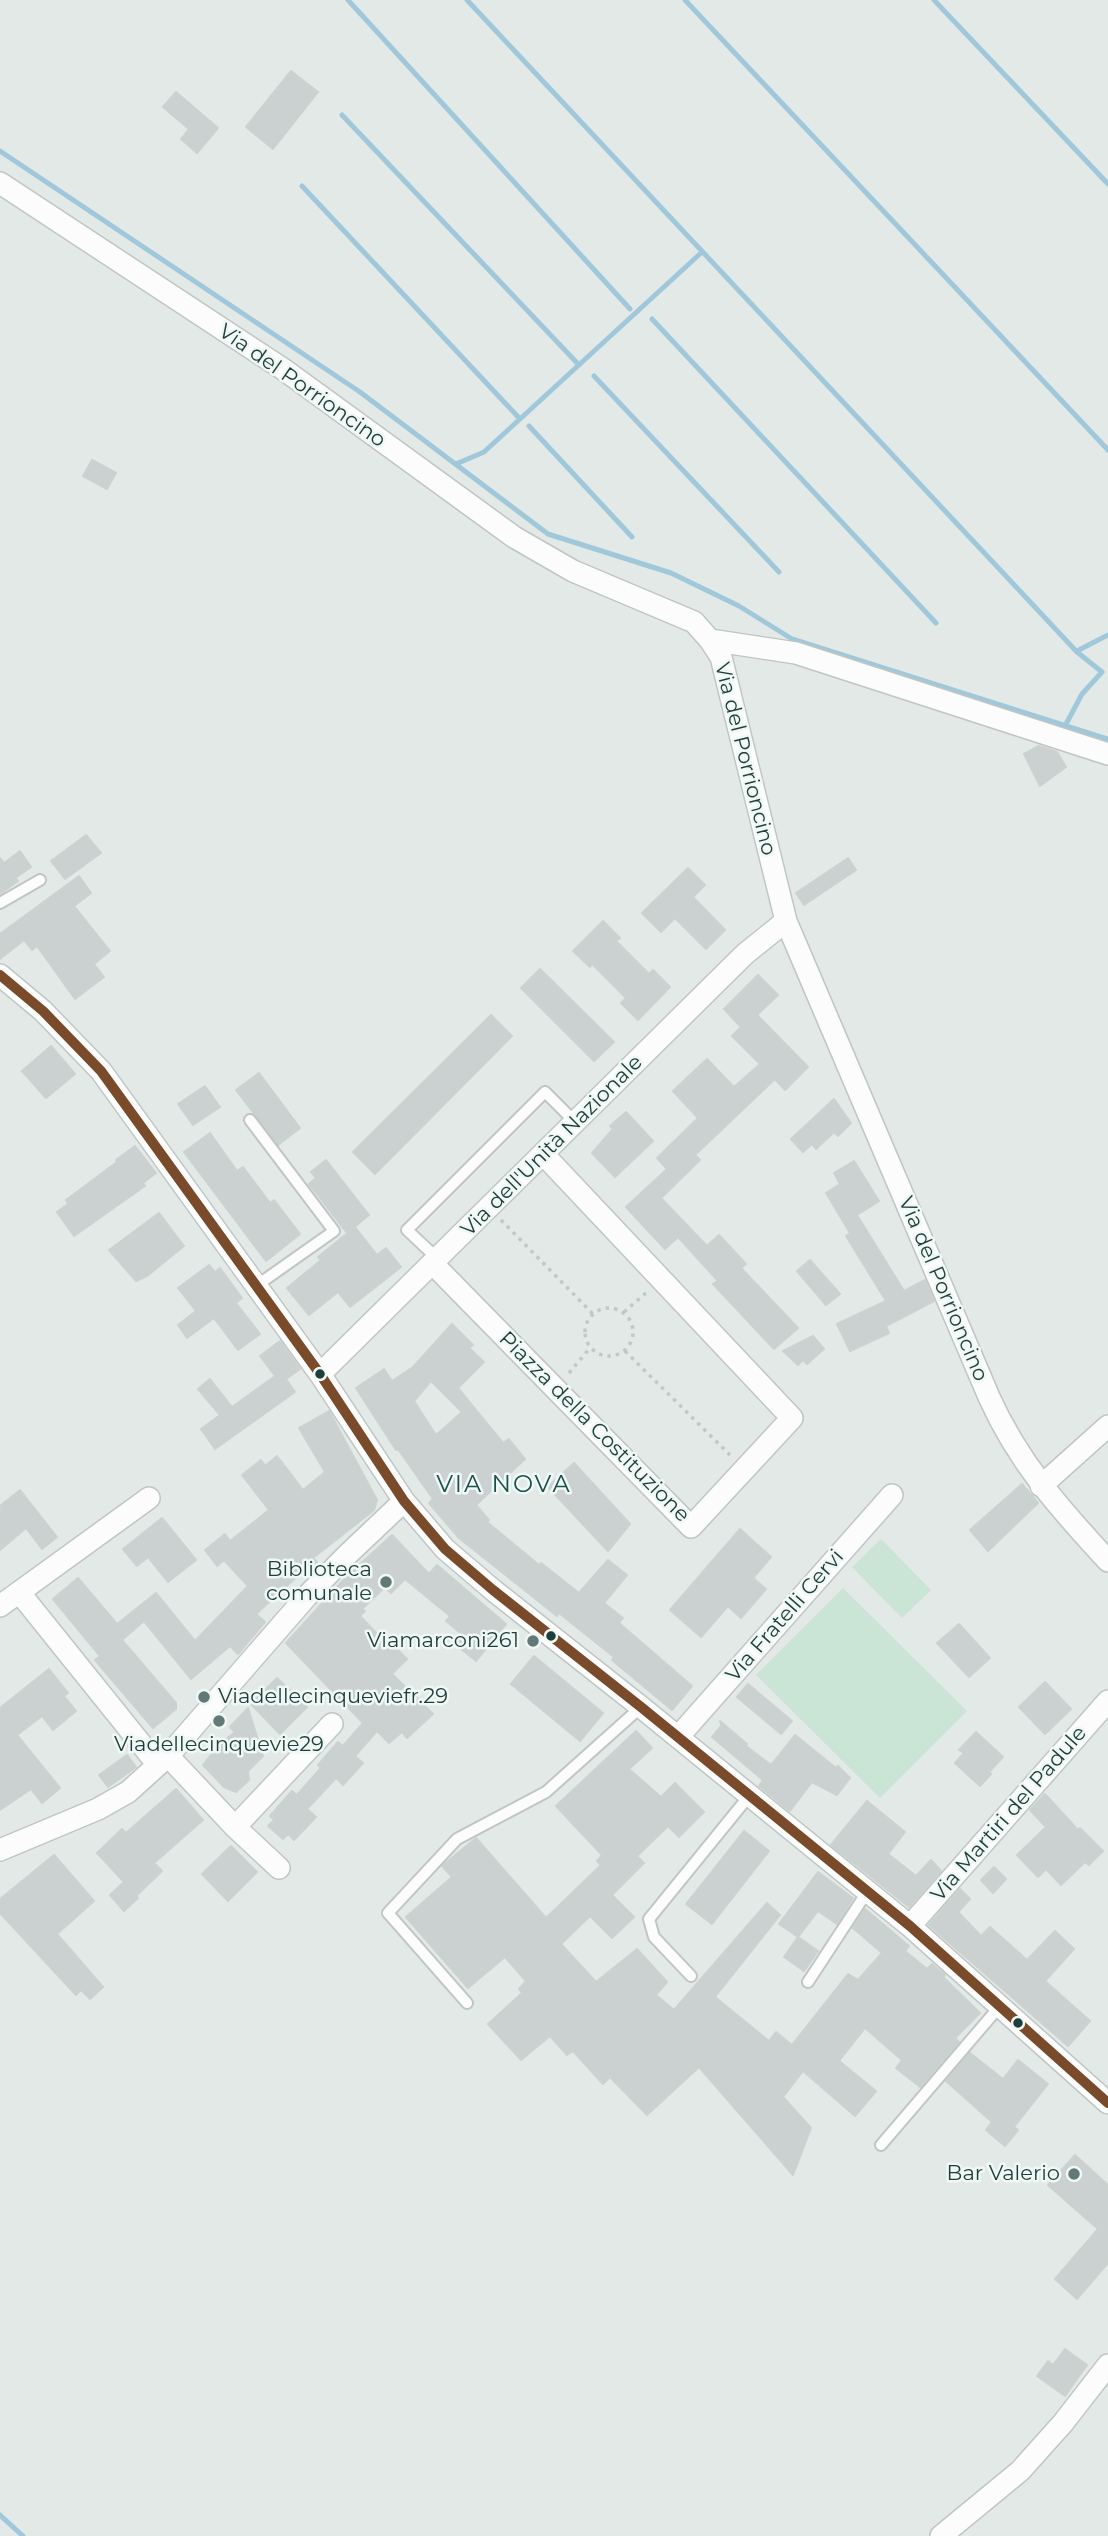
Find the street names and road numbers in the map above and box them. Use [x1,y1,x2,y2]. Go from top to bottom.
street label: Via del Porrioncino [214,319,390,453]
street label: Via del Porrioncino [709,660,781,858]
street label: Via dell'Unità Nazionale [456,1050,648,1242]
street label: Via del Porrioncino [893,1193,993,1385]
street label: Piazza della Costituzione [493,1326,695,1528]
street label: Via Fratelli Cervi [721,1545,849,1687]
street label: Via Martiri del Padule [926,1721,1092,1907]

